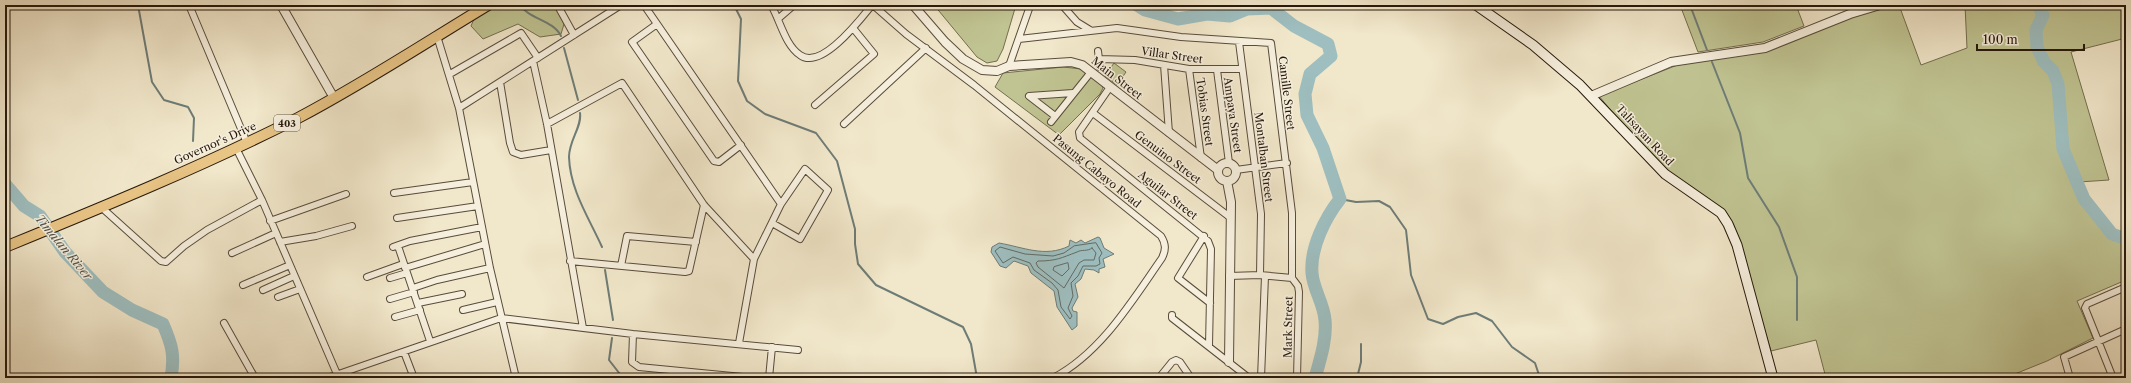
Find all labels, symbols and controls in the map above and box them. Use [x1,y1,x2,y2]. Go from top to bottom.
scale bar [1977,26,2084,52]
text: 100 m [1983,32,2018,47]
street label: Villar Street [1139,44,1204,66]
street label: Main Street [1089,54,1145,102]
street label: Camille Street [1276,55,1299,131]
street label: Ampaya Street [1221,75,1245,154]
street label: Tobias Street [1193,77,1217,147]
street label: Talisayan Road [1613,101,1677,169]
street label: Montalban Street [1252,111,1276,203]
road number: 403 [274,115,300,131]
street label: Governor's Drive [172,119,258,167]
street label: Genuino Street [1132,127,1204,187]
street label: Pasung Cabayo Road [1050,131,1144,211]
street label: Aguilar Street [1135,167,1201,223]
water label: Timalan River [32,211,97,284]
street label: Mark Street [1280,296,1296,358]

